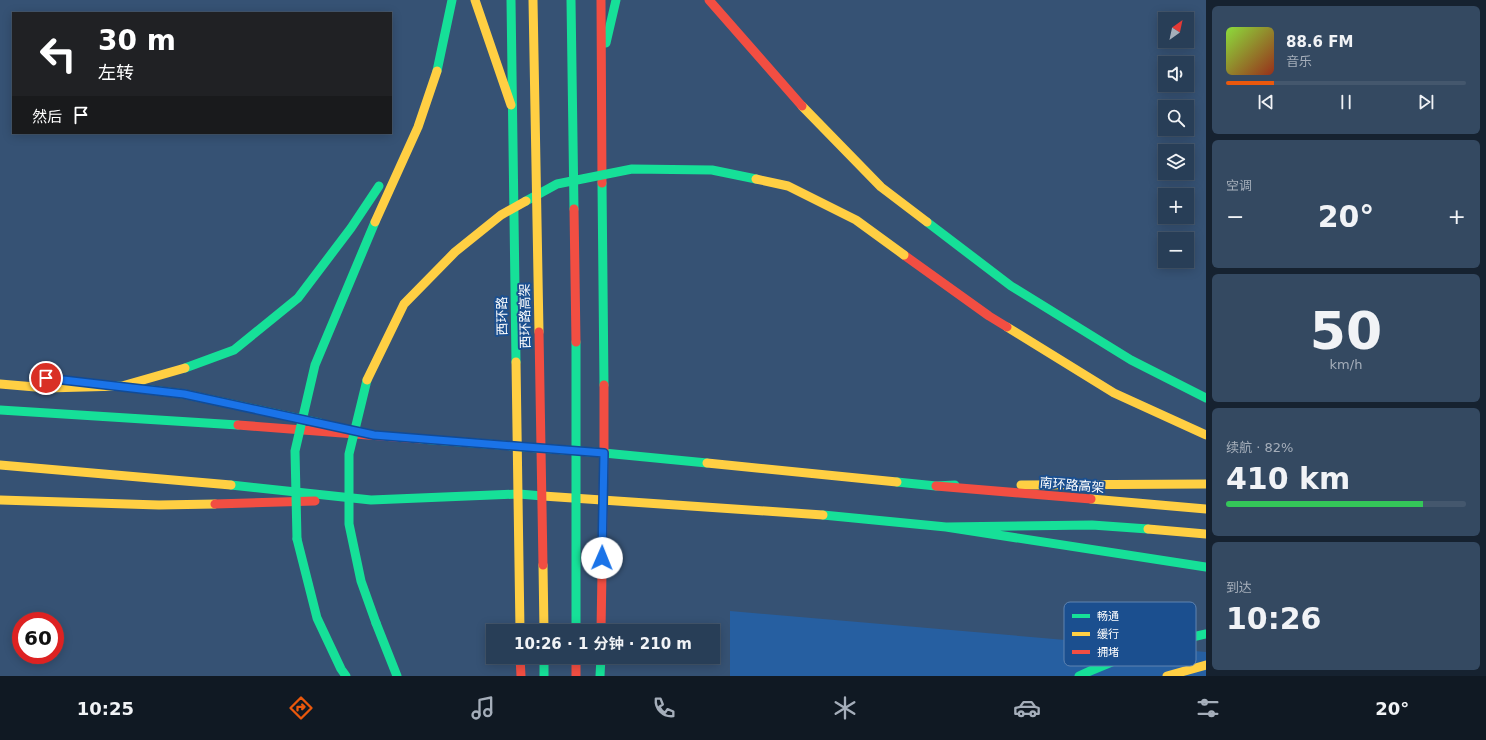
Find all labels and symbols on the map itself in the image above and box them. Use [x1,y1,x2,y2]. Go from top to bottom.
north arrow [1158,12,1194,48]
street label: 西环路高架 [517,283,533,349]
street label: 西环路 [494,296,510,336]
pin [29,361,63,395]
street label: 南环路高架 [1039,475,1105,495]
position arrow [581,537,623,579]
legend [1064,602,1196,666]
text: 畅通 [1097,610,1119,623]
speed limit sign: 60 [12,612,64,664]
text: 缓行 [1097,628,1119,641]
text: 拥堵 [1097,646,1119,659]

